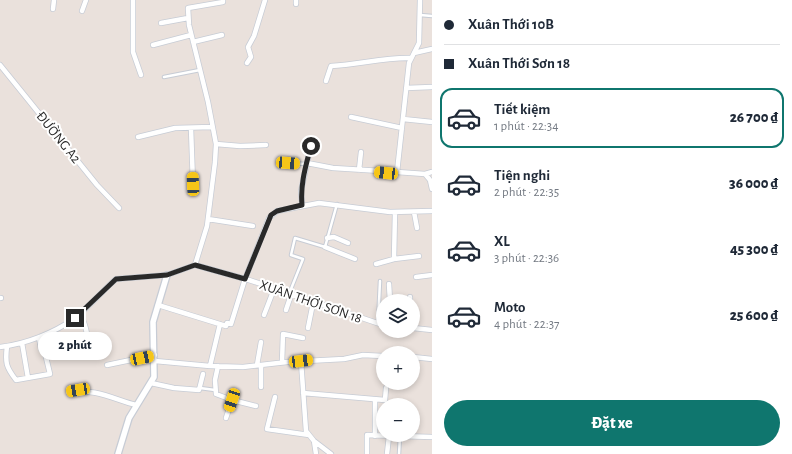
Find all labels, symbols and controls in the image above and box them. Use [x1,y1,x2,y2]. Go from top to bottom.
text: Xuân Thới 10B [468,17,554,32]
text: Xuân Thới Sơn 18 [468,56,570,71]
icon: car [446,100,482,136]
text: Tiết kiệm [494,102,550,117]
street label: ĐƯỜNG A2 [33,107,85,166]
text: 26 700 ₫ [730,110,778,125]
text: 1 phút · 22:34 [494,120,558,133]
route start [302,137,320,155]
car [276,156,300,170]
car [373,166,399,180]
icon: car [446,166,482,202]
text: Tiện nghi [494,168,550,183]
car [187,172,199,196]
text: 36 000 ₫ [729,176,778,191]
text: 2 phút · 22:35 [494,186,559,199]
icon: car [446,232,482,268]
text: XL [494,234,510,249]
text: 45 300 ₫ [730,242,778,257]
text: 3 phút · 22:36 [494,252,559,265]
street label: XUÂN THỚI SƠN 18 [258,275,365,326]
map controls [376,294,420,442]
button: layers [376,294,420,338]
icon: car [446,298,482,334]
text: Moto [494,300,526,315]
text: 25 600 ₫ [730,308,778,323]
route end [66,309,84,327]
text: 4 phút · 22:37 [494,318,559,331]
callout: 2 phút [38,332,112,360]
text: 2 phút [58,339,92,352]
button: + [376,346,420,390]
car [129,350,155,366]
car [288,354,314,368]
car [65,382,91,398]
car [223,387,241,413]
button: − [376,398,420,442]
button: Đặt xe [444,400,780,446]

